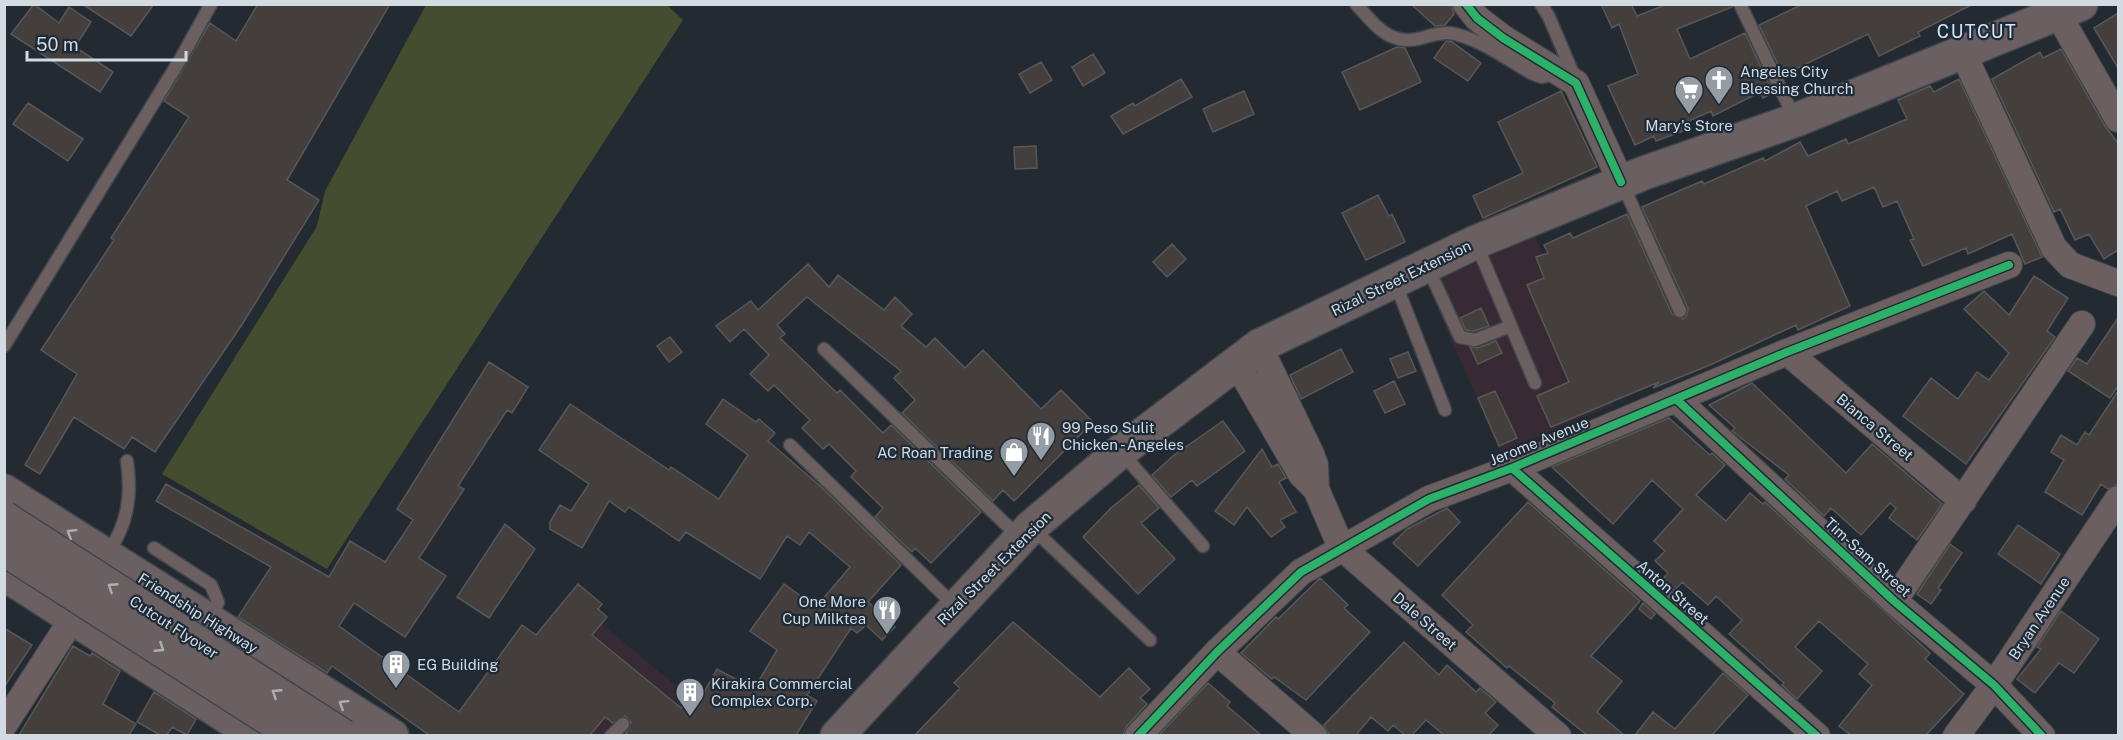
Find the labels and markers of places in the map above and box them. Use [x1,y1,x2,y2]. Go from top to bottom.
place label: Angeles City Blessing Church [1740,63,1854,97]
church icon: Angeles City Blessing Church [1703,64,1735,106]
supermarket icon: Mary's Store [1673,74,1705,116]
place label: Mary's Store [1645,117,1733,134]
place label: 99 Peso Sulit Chicken - Angeles [1062,419,1184,453]
restaurant icon: 99 Peso Sulit Chicken - Angeles [1025,420,1057,462]
shop icon: AC Roan Trading [998,436,1030,478]
place label: AC Roan Trading [877,444,993,461]
place label: One More Cup Milktea [782,593,866,627]
restaurant icon: One More Cup Milktea [871,594,903,636]
building icon: EG Building [380,648,412,690]
place label: EG Building [417,656,499,673]
place label: Kirakira Commercial Complex Corp. [711,675,852,709]
building icon: Kirakira Commercial Complex Corp. [674,676,706,718]

